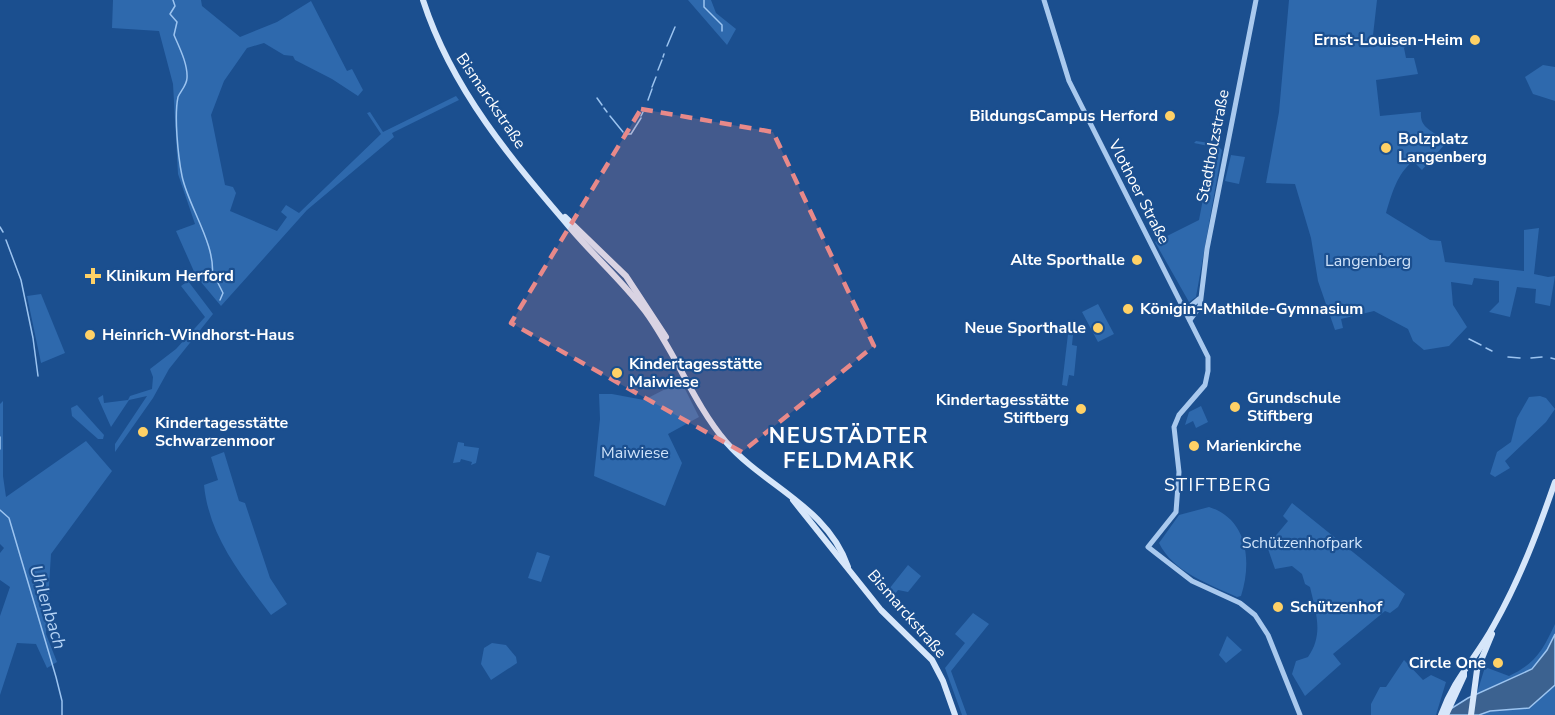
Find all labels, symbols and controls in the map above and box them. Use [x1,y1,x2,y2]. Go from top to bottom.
place label: Ernst-Louisen-Heim [1314,29,1463,51]
marker: Ernst-Louisen-Heim [1468,33,1482,47]
street label: Bismarckstraße [451,49,531,153]
street label: Stadtholzstraße [1191,88,1235,204]
place label: BildungsCampus Herford [970,105,1158,127]
marker: BildungsCampus Herford [1163,109,1177,123]
place label: Bolzplatz Langenberg [1398,128,1487,168]
street label: Vlothoer Straße [1103,135,1175,248]
marker: Bolzplatz Langenberg [1379,141,1393,155]
place label: Alte Sporthalle [1010,249,1125,271]
park label: Langenberg [1325,250,1411,272]
marker: Alte Sporthalle [1130,253,1144,267]
place label: Klinikum Herford [106,265,234,287]
marker: Klinikum Herford [84,267,102,285]
place label: Königin-Mathilde-Gymnasium [1140,298,1363,320]
marker: Königin-Mathilde-Gymnasium [1121,302,1135,316]
place label: Neue Sporthalle [964,317,1086,339]
marker: Neue Sporthalle [1091,321,1105,335]
place label: Heinrich-Windhorst-Haus [102,324,295,346]
marker: Heinrich-Windhorst-Haus [83,328,97,342]
place label: Kindertagesstätte Maiwiese [629,353,762,393]
marker: Kindertagesstätte Maiwiese [610,366,624,380]
place label: Grundschule Stiftberg [1247,387,1341,427]
place label: Kindertagesstätte Stiftberg [936,389,1069,429]
marker: Grundschule Stiftberg [1228,400,1242,414]
marker: Kindertagesstätte Stiftberg [1074,402,1088,416]
place label: Kindertagesstätte Schwarzenmoor [155,412,288,452]
district label: NEUSTÄDTER FELDMARK [769,421,929,476]
marker: Kindertagesstätte Schwarzenmoor [136,425,150,439]
place label: Marienkirche [1206,435,1302,457]
marker: Marienkirche [1187,439,1201,453]
park label: Maiwiese [601,442,669,464]
district label: STIFTBERG [1164,473,1272,497]
park label: Schützenhofpark [1242,532,1363,554]
water label: Uhlenbach [24,562,72,652]
street label: Bismarckstraße [862,565,952,663]
place label: Schützenhof [1290,596,1383,618]
marker: Schützenhof [1271,600,1285,614]
place label: Circle One [1409,652,1486,674]
marker: Circle One [1491,656,1505,670]

